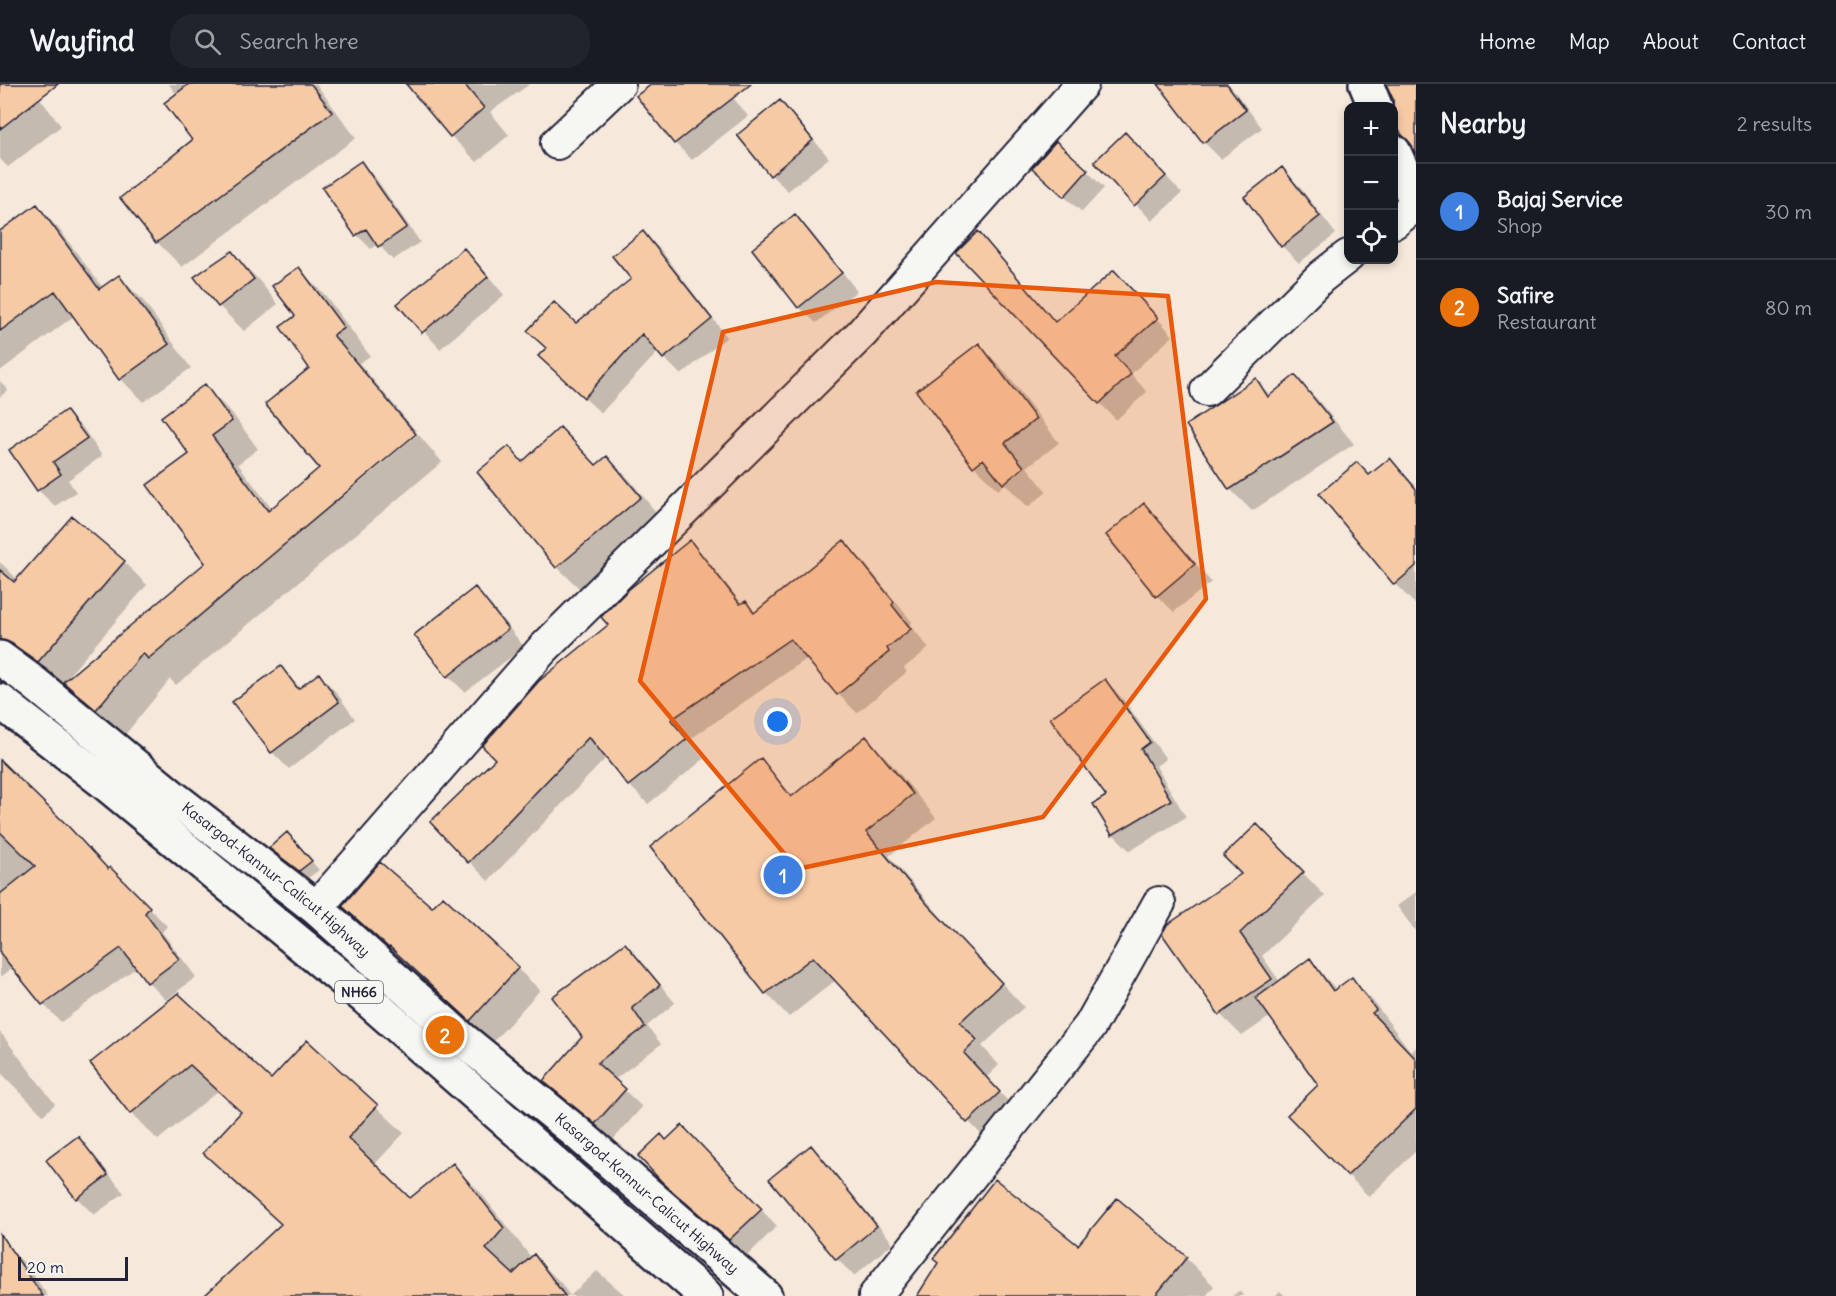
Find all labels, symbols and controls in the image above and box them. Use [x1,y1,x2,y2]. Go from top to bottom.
search box [170,14,590,68]
text: Wayfind [30,23,134,59]
icon: search [191,25,224,58]
text: Search here [239,27,359,55]
text: Home [1479,28,1536,55]
text: Map [1569,28,1610,55]
text: About [1643,28,1699,55]
text: Contact [1732,28,1806,55]
map controls [1344,102,1398,264]
button: + [1344,102,1398,156]
text: Nearby [1440,107,1526,140]
text: 2 results [1737,111,1812,136]
button: − [1344,156,1398,210]
text: Bajaj Service [1497,185,1623,213]
text: 1 [1456,199,1463,224]
text: 30 m [1765,199,1812,224]
button: locate [1344,210,1398,264]
text: Shop [1497,213,1542,238]
text: Safire [1497,281,1554,309]
text: 2 [1454,295,1465,320]
text: 80 m [1765,295,1812,320]
text: Restaurant [1497,309,1596,334]
your location [763,707,792,736]
street label: Kasargod-Kannur-Calicut Highway [178,798,374,961]
pin: 1 [764,852,802,898]
road number: NH66 [335,981,383,1003]
pin: 2 [426,1012,464,1058]
street label: Kasargod-Kannur-Calicut Highway [551,1109,743,1278]
scale bar [18,1254,128,1282]
text: 20 m [27,1257,64,1277]

